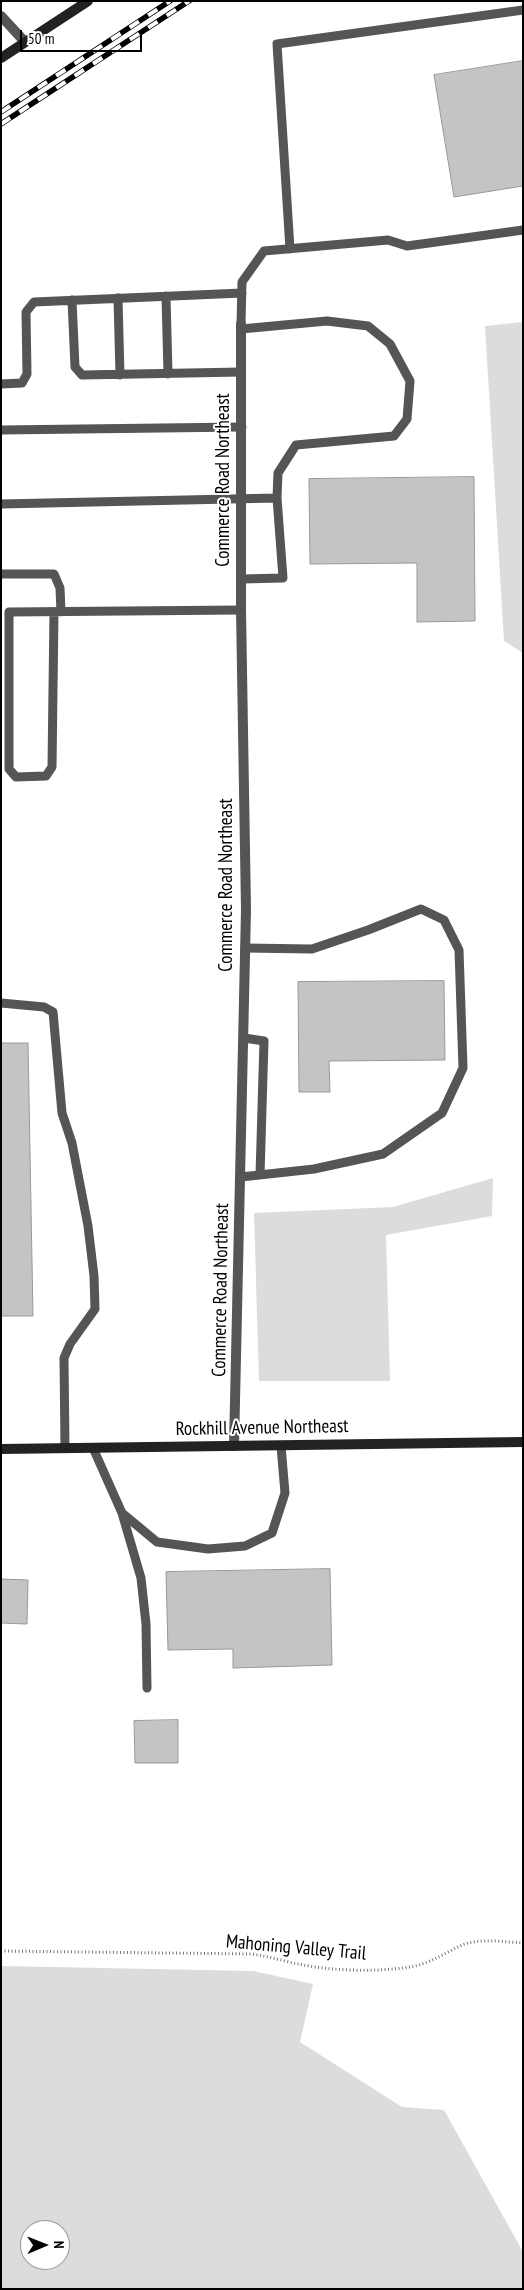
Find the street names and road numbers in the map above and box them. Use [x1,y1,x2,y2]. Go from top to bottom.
street label: Commerce Road Northeast [213,393,235,567]
street label: Commerce Road Northeast [216,798,238,972]
street label: Commerce Road Northeast [208,1203,234,1377]
street label: Rockhill Avenue Northeast [175,1415,349,1441]
street label: Mahoning Valley Trail [225,1931,367,1965]

